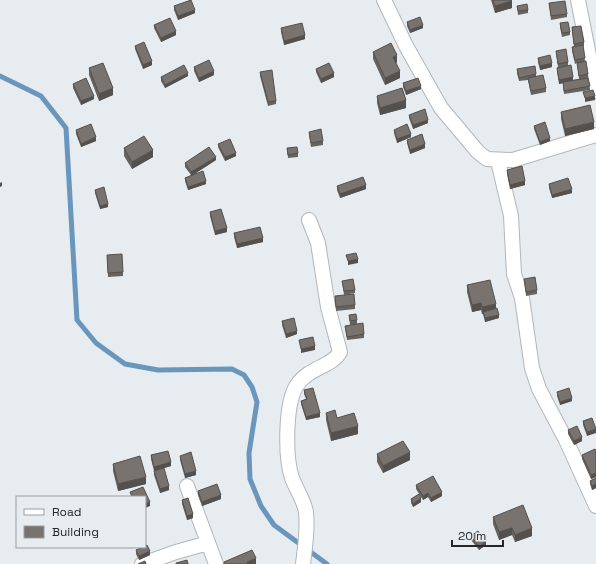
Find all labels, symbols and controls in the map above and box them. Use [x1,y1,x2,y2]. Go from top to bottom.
legend [16,496,146,548]
text: Road [52,504,81,520]
scale bar [452,522,503,548]
text: Building [52,524,99,540]
text: 20 m [458,528,486,544]

